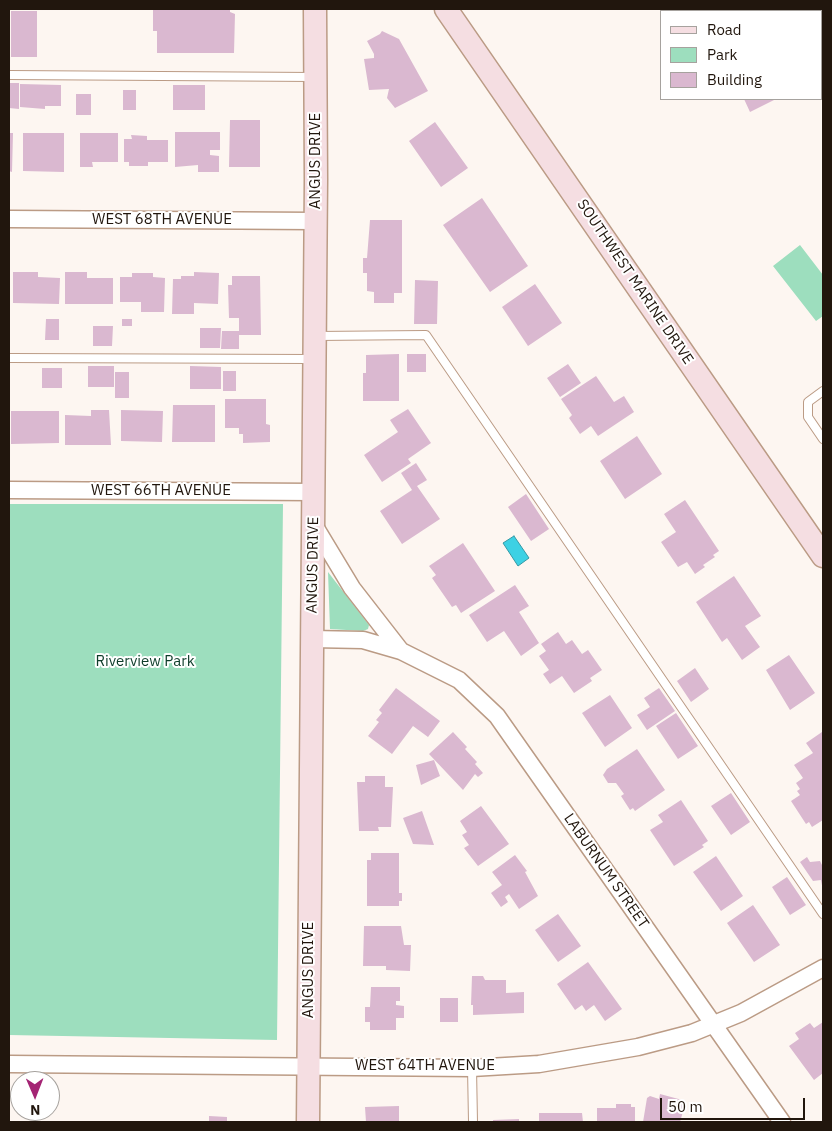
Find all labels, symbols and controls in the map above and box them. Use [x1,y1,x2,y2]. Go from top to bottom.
legend [660,10,822,100]
text: Road [707,20,742,39]
text: Park [707,45,737,64]
text: Building [707,70,762,89]
street label: ANGUS DRIVE [307,113,325,209]
street label: SOUTHWEST MARINE DRIVE [573,196,697,368]
street label: WEST 68TH AVENUE [92,211,232,229]
street label: WEST 66TH AVENUE [91,482,231,500]
street label: ANGUS DRIVE [303,517,323,613]
park label: Riverview Park [95,653,195,671]
street label: LABURNUM STREET [560,810,652,932]
street label: ANGUS DRIVE [300,922,318,1018]
street label: WEST 64TH AVENUE [355,1057,495,1075]
north arrow [10,1071,60,1121]
scale bar [662,1088,807,1120]
text: 50 m [668,1097,703,1116]
text: N [30,1101,40,1119]

